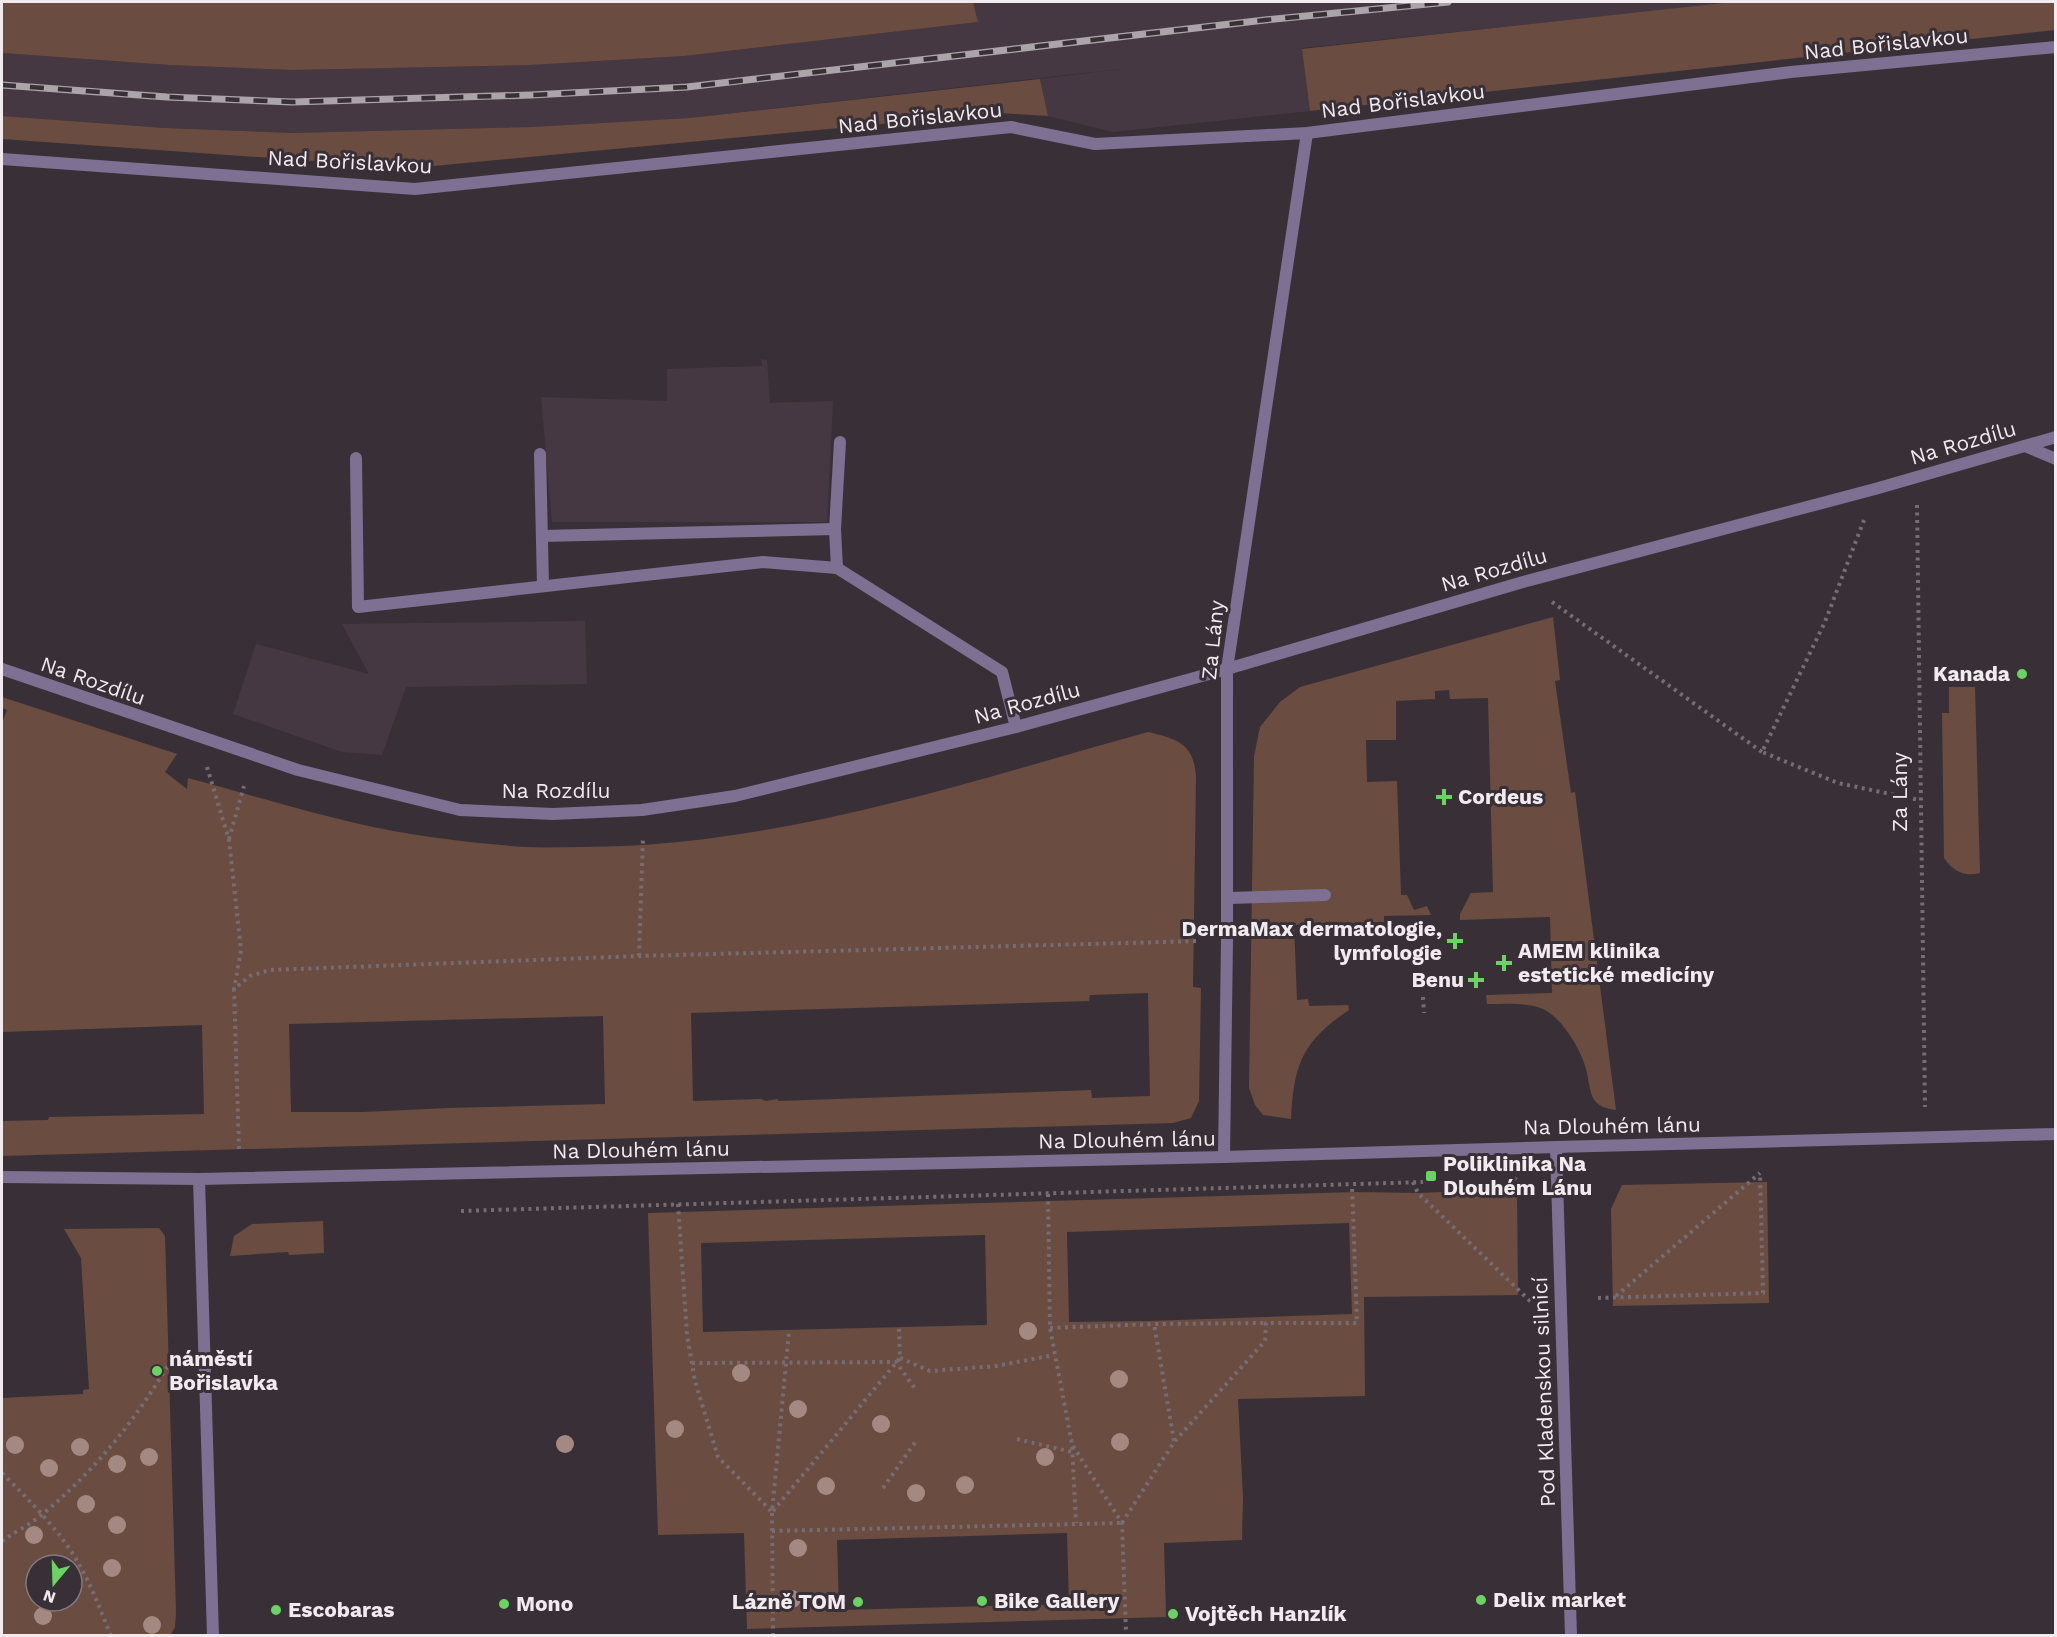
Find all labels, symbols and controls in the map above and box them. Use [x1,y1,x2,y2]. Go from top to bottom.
street label: Nad Bořislavkou [1803,22,1969,65]
street label: Nad Bořislavkou [1320,78,1486,123]
street label: Nad Bořislavkou [837,96,1003,139]
street label: Nad Bořislavkou [267,145,433,178]
street label: Na Rozdílu [1907,415,2019,470]
street label: Na Rozdílu [1438,542,1550,597]
street label: Za Lány [1196,599,1229,681]
street label: Na Rozdílu [38,651,149,710]
place label: Kanada [1933,661,2011,686]
marker: Kanada [2015,667,2029,681]
street label: Na Rozdílu [971,676,1083,729]
street label: Za Lány [1887,752,1912,832]
street label: Na Rozdílu [501,778,611,803]
place label: Cordeus [1458,784,1543,809]
marker: Cordeus [1435,788,1453,806]
place label: DermaMax dermatologie, lymfologie [1182,916,1442,965]
marker: DermaMax dermatologie, lymfologie [1446,932,1464,950]
place label: AMEM klinika estetické medicíny [1518,938,1714,987]
marker: AMEM klinika estetické medicíny [1495,954,1513,972]
place label: Benu [1411,967,1464,992]
marker: Benu [1469,973,1483,987]
street label: Na Dlouhém lánu [1523,1111,1701,1140]
street label: Na Dlouhém lánu [1038,1125,1216,1154]
street label: Na Dlouhém lánu [552,1135,730,1164]
place label: Poliklinika Na Dlouhém Lánu [1443,1151,1592,1200]
marker: Poliklinika Na Dlouhém Lánu [1424,1169,1438,1183]
street label: Pod Kladenskou silnicí [1527,1276,1560,1508]
place label: náměstí Bořislavka [169,1346,279,1395]
marker: náměstí Bořislavka [150,1364,164,1378]
north arrow [24,1553,84,1613]
text: N [41,1586,58,1608]
place label: Delix market [1493,1587,1626,1612]
place label: Bike Gallery [994,1588,1119,1613]
place label: Lázně TOM [732,1589,846,1614]
place label: Mono [516,1591,573,1616]
marker: Delix market [1474,1593,1488,1607]
marker: Bike Gallery [975,1594,989,1608]
marker: Lázně TOM [851,1595,865,1609]
place label: Escobaras [288,1597,394,1622]
marker: Mono [497,1597,511,1611]
place label: Vojtěch Hanzlík [1185,1601,1348,1626]
marker: Escobaras [269,1603,283,1617]
marker: Vojtěch Hanzlík [1166,1607,1180,1621]

